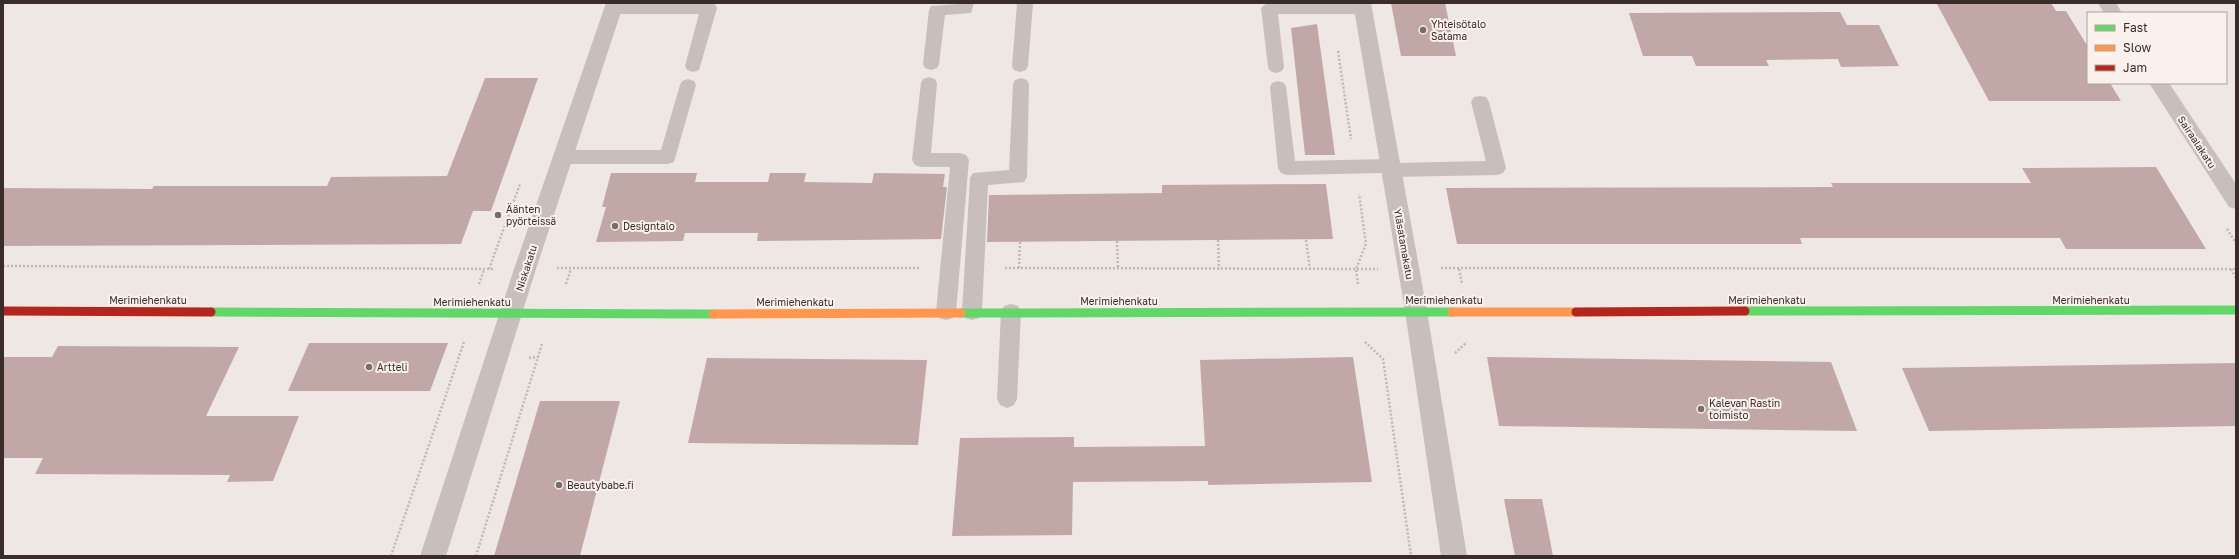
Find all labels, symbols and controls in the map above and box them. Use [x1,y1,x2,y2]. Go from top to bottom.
legend [2087,12,2227,84]
place label: Yhteisötalo Satama [1431,18,1486,42]
text: Fast [2123,20,2148,35]
marker: Yhteisötalo Satama [1418,25,1428,35]
text: Slow [2123,40,2151,55]
text: Jam [2123,60,2147,75]
street label: Sairaalakatu [2176,114,2218,170]
place label: Äänten pyörteissä [506,202,556,227]
street label: Yläsatamakatu [1392,208,1416,280]
marker: Äänten pyörteissä [493,210,503,220]
place label: Designtalo [623,220,675,232]
marker: Designtalo [610,221,620,231]
street label: Niskakatu [513,243,539,293]
street label: Merimiehenkatu [109,294,187,306]
street label: Merimiehenkatu [1405,294,1483,306]
street label: Merimiehenkatu [1728,294,1806,306]
street label: Merimiehenkatu [2052,294,2130,306]
street label: Merimiehenkatu [1080,295,1158,307]
street label: Merimiehenkatu [433,296,511,308]
street label: Merimiehenkatu [756,296,834,308]
place label: Artteli [377,361,407,373]
marker: Artteli [364,362,374,372]
place label: Kalevan Rastin toimisto [1709,397,1780,421]
marker: Kalevan Rastin toimisto [1696,404,1706,414]
place label: Beautybabe.fi [567,479,634,491]
marker: Beautybabe.fi [554,480,564,490]

